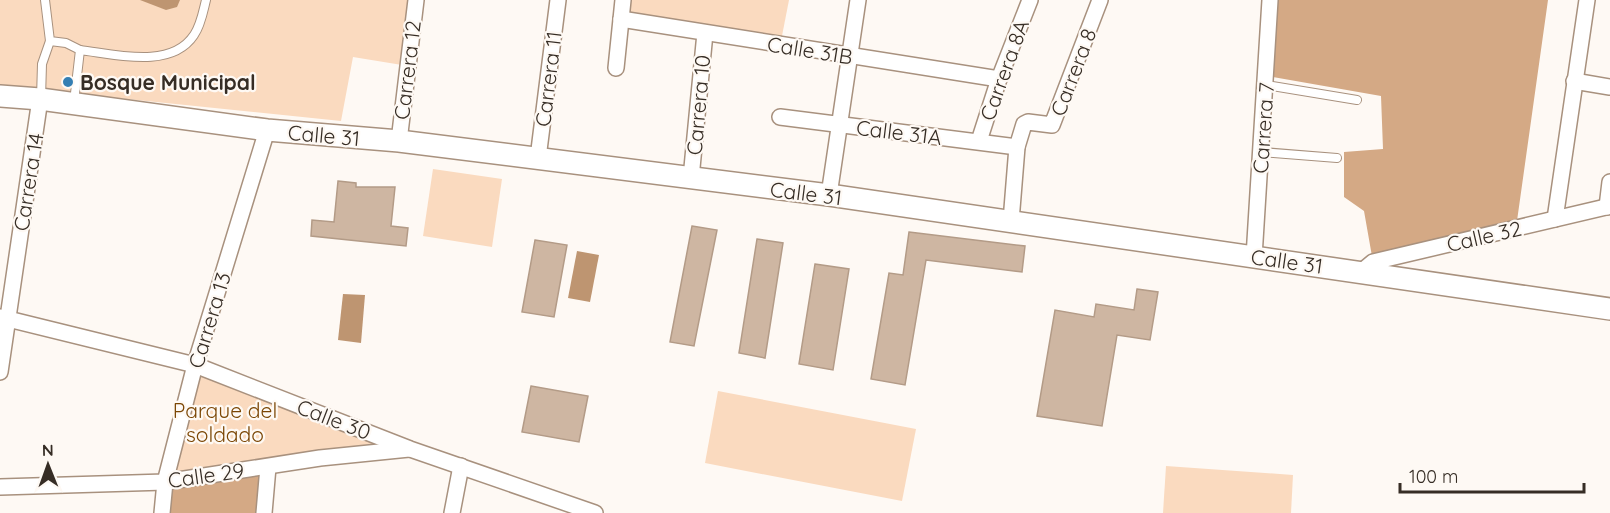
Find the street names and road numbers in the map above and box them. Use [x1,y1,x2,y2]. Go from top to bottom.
street label: Carrera 8A [974,16,1034,124]
street label: Carrera 12 [388,19,426,121]
street label: Carrera 8 [1044,25,1102,119]
street label: Carrera 11 [529,30,567,128]
street label: Calle 31B [766,30,854,70]
street label: Carrera 10 [681,54,715,156]
street label: Carrera 7 [1247,81,1279,174]
street label: Calle 31A [855,114,943,150]
street label: Calle 31 [287,119,361,151]
street label: Carrera 14 [7,131,49,233]
street label: Calle 31 [769,176,843,210]
street label: Calle 32 [1444,215,1524,257]
street label: Calle 31 [1249,243,1325,279]
street label: Carrera 13 [182,269,236,371]
street label: Calle 30 [293,393,375,445]
street label: Calle 29 [166,457,246,493]

